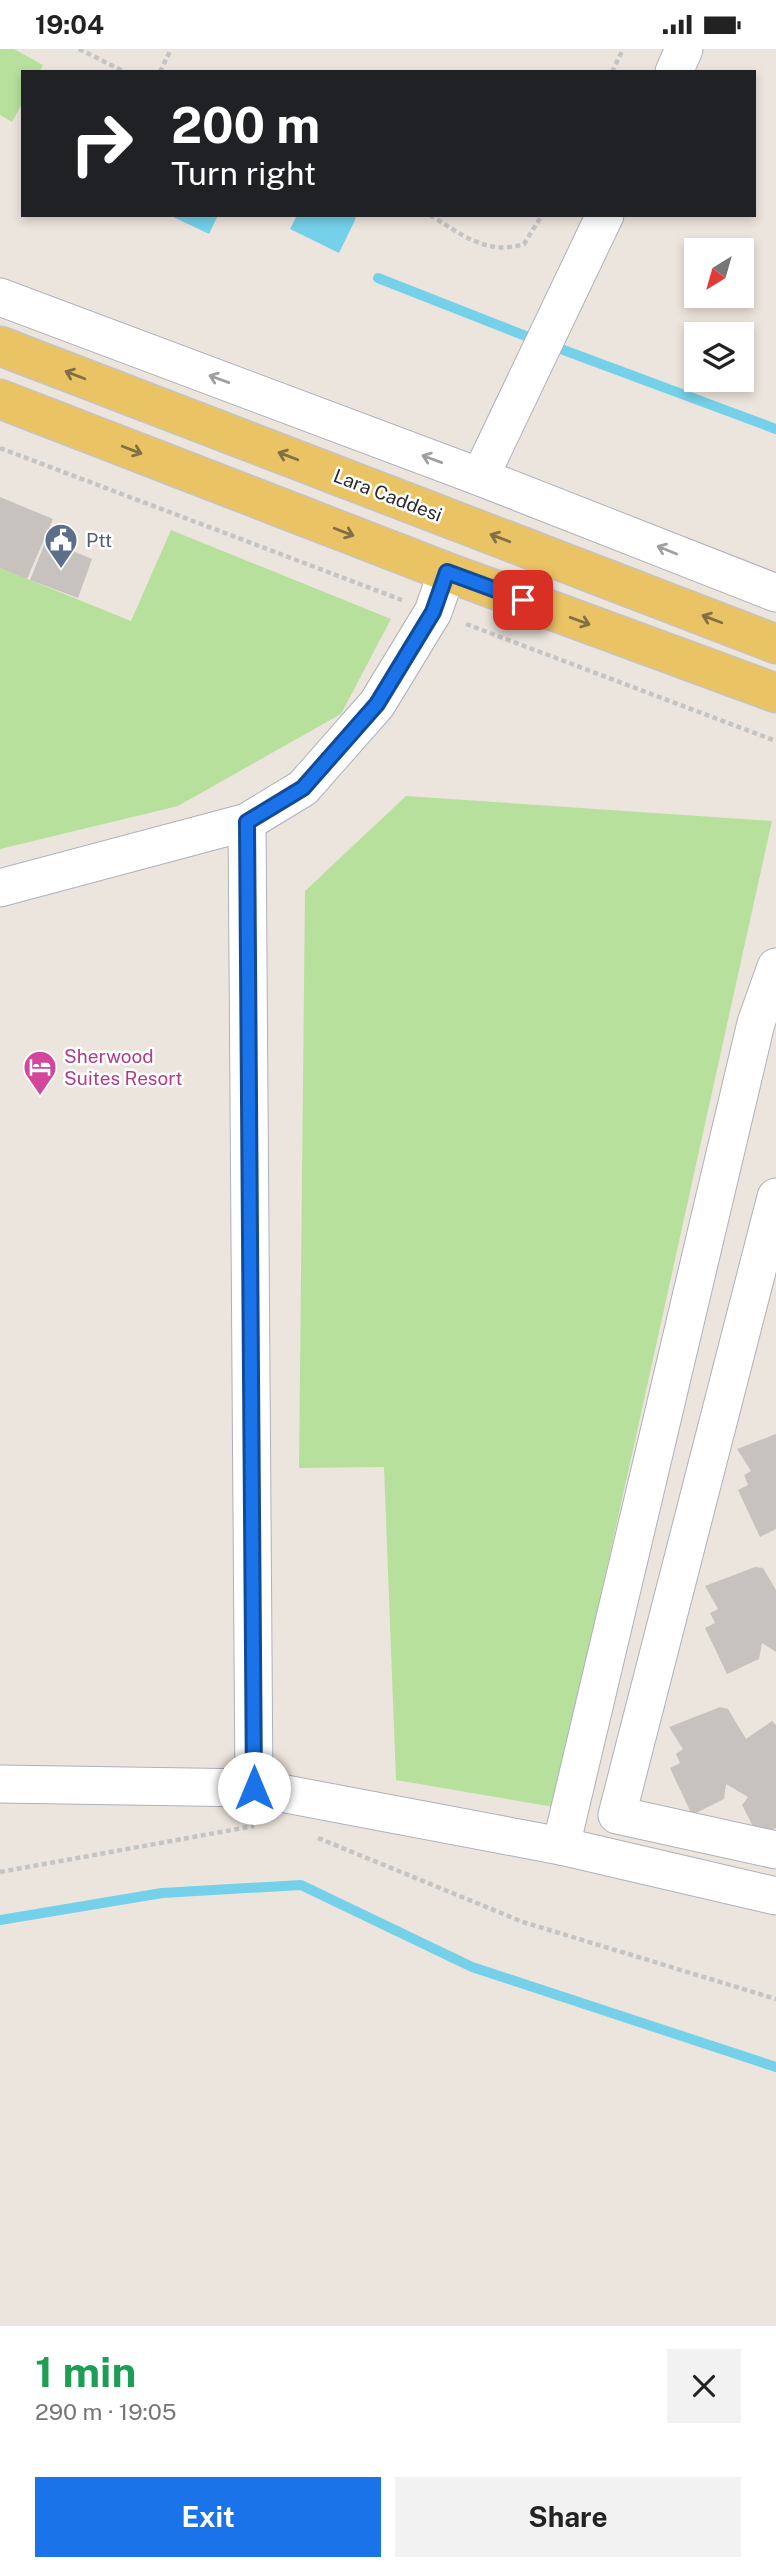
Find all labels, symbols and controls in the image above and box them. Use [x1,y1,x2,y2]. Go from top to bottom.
text: 19:04 [35,9,104,40]
text: 200 m [171,96,320,154]
icon: right [56,98,147,189]
text: Turn right [171,155,316,192]
north arrow [684,238,754,308]
map controls [684,238,754,392]
button: layers [684,322,754,392]
one-way arrow [65,367,87,380]
one-way arrow [209,372,230,384]
one-way arrow [121,445,143,458]
one-way arrow [277,449,299,462]
one-way arrow [422,451,444,464]
street label: Lara Caddesi [331,464,445,526]
public building icon: Ptt [42,521,80,570]
one-way arrow [333,527,355,540]
place label: Ptt [86,529,112,551]
one-way arrow [489,530,511,543]
one-way arrow [657,543,678,556]
pin [493,570,553,630]
icon: arrive [504,581,542,619]
one-way arrow [702,612,724,625]
one-way arrow [569,616,591,628]
place label: Sherwood Suites Resort [64,1045,183,1089]
hotel icon: Sherwood Suites Resort [21,1048,59,1097]
position arrow [217,1751,291,1825]
text: 1 min [35,2347,136,2396]
button: close [667,2349,741,2423]
text: 290 m · 19:05 [35,2398,177,2425]
button: Exit [35,2477,381,2557]
button: Share [395,2477,741,2557]

